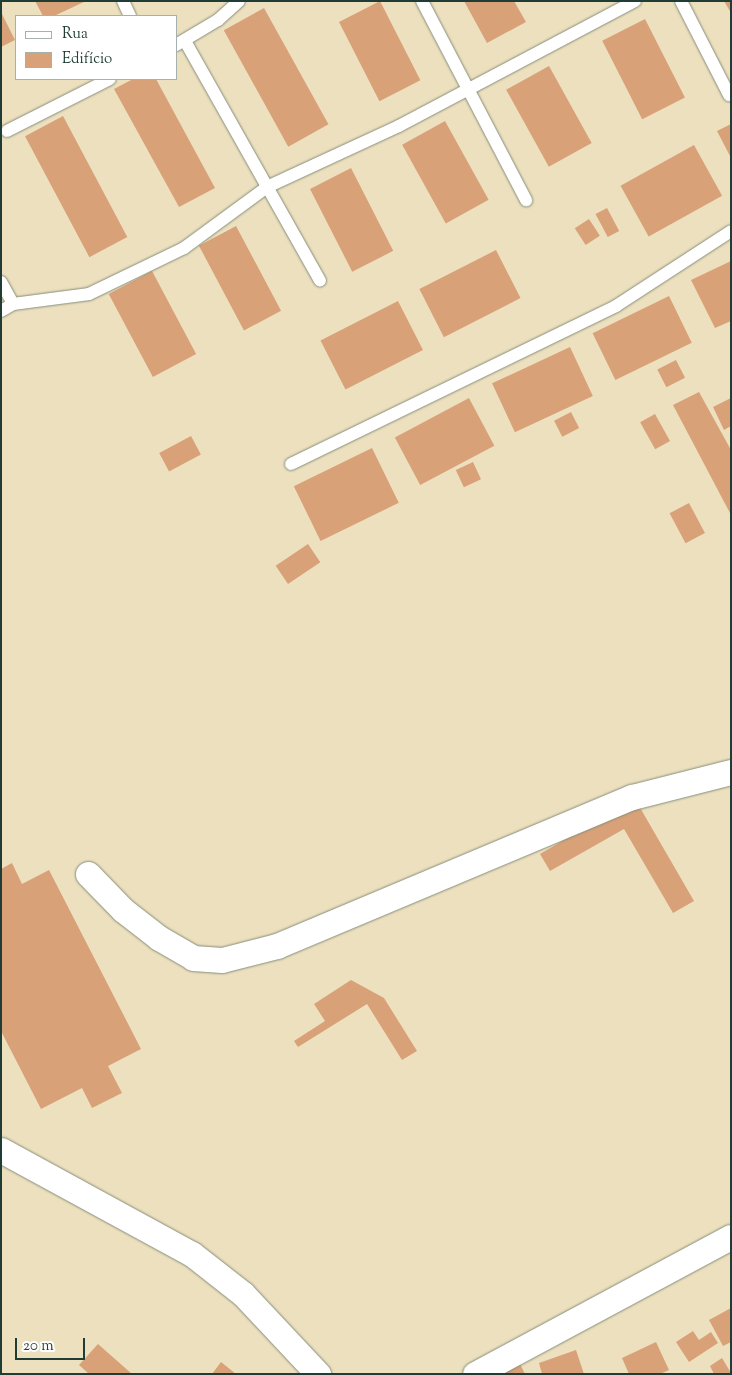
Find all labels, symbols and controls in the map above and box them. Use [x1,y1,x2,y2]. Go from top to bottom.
legend [15,15,178,80]
text: Rua [62,24,88,45]
text: Edifício [62,49,112,70]
scale bar [18,1328,88,1360]
text: 20 m [23,1336,54,1357]

